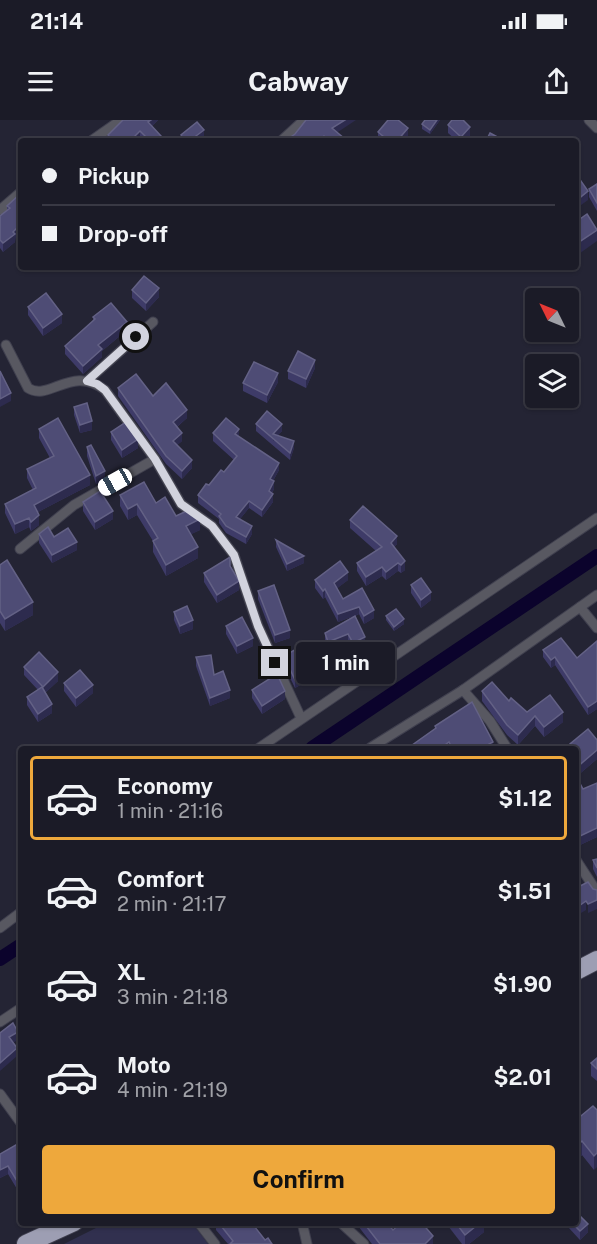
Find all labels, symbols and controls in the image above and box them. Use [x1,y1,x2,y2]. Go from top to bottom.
text: 21:14 [30,8,83,34]
icon: menu [24,65,57,98]
text: Cabway [248,65,349,97]
icon: share [540,65,573,98]
text: Pickup [78,163,149,189]
text: Drop-off [78,221,168,247]
north arrow [525,288,579,342]
map controls [525,288,579,408]
route start [122,323,149,350]
button: layers [525,354,579,408]
car [95,465,135,499]
callout: 1 min [296,642,395,684]
route end [261,649,288,676]
text: 1 min [321,651,370,675]
icon: car [45,771,99,825]
text: Economy [117,773,213,799]
text: $1.12 [498,785,552,811]
text: 1 min · 21:16 [117,799,223,823]
icon: car [45,864,99,918]
text: Comfort [117,866,204,892]
text: $1.51 [497,878,552,904]
text: 2 min · 21:17 [117,892,227,916]
icon: car [45,957,99,1011]
text: XL [117,959,145,985]
text: $1.90 [493,971,552,997]
text: 3 min · 21:18 [117,985,228,1009]
icon: car [45,1050,99,1104]
text: Moto [117,1052,171,1078]
text: $2.01 [494,1064,552,1090]
text: 4 min · 21:19 [117,1078,228,1102]
button: Confirm [42,1145,555,1214]

